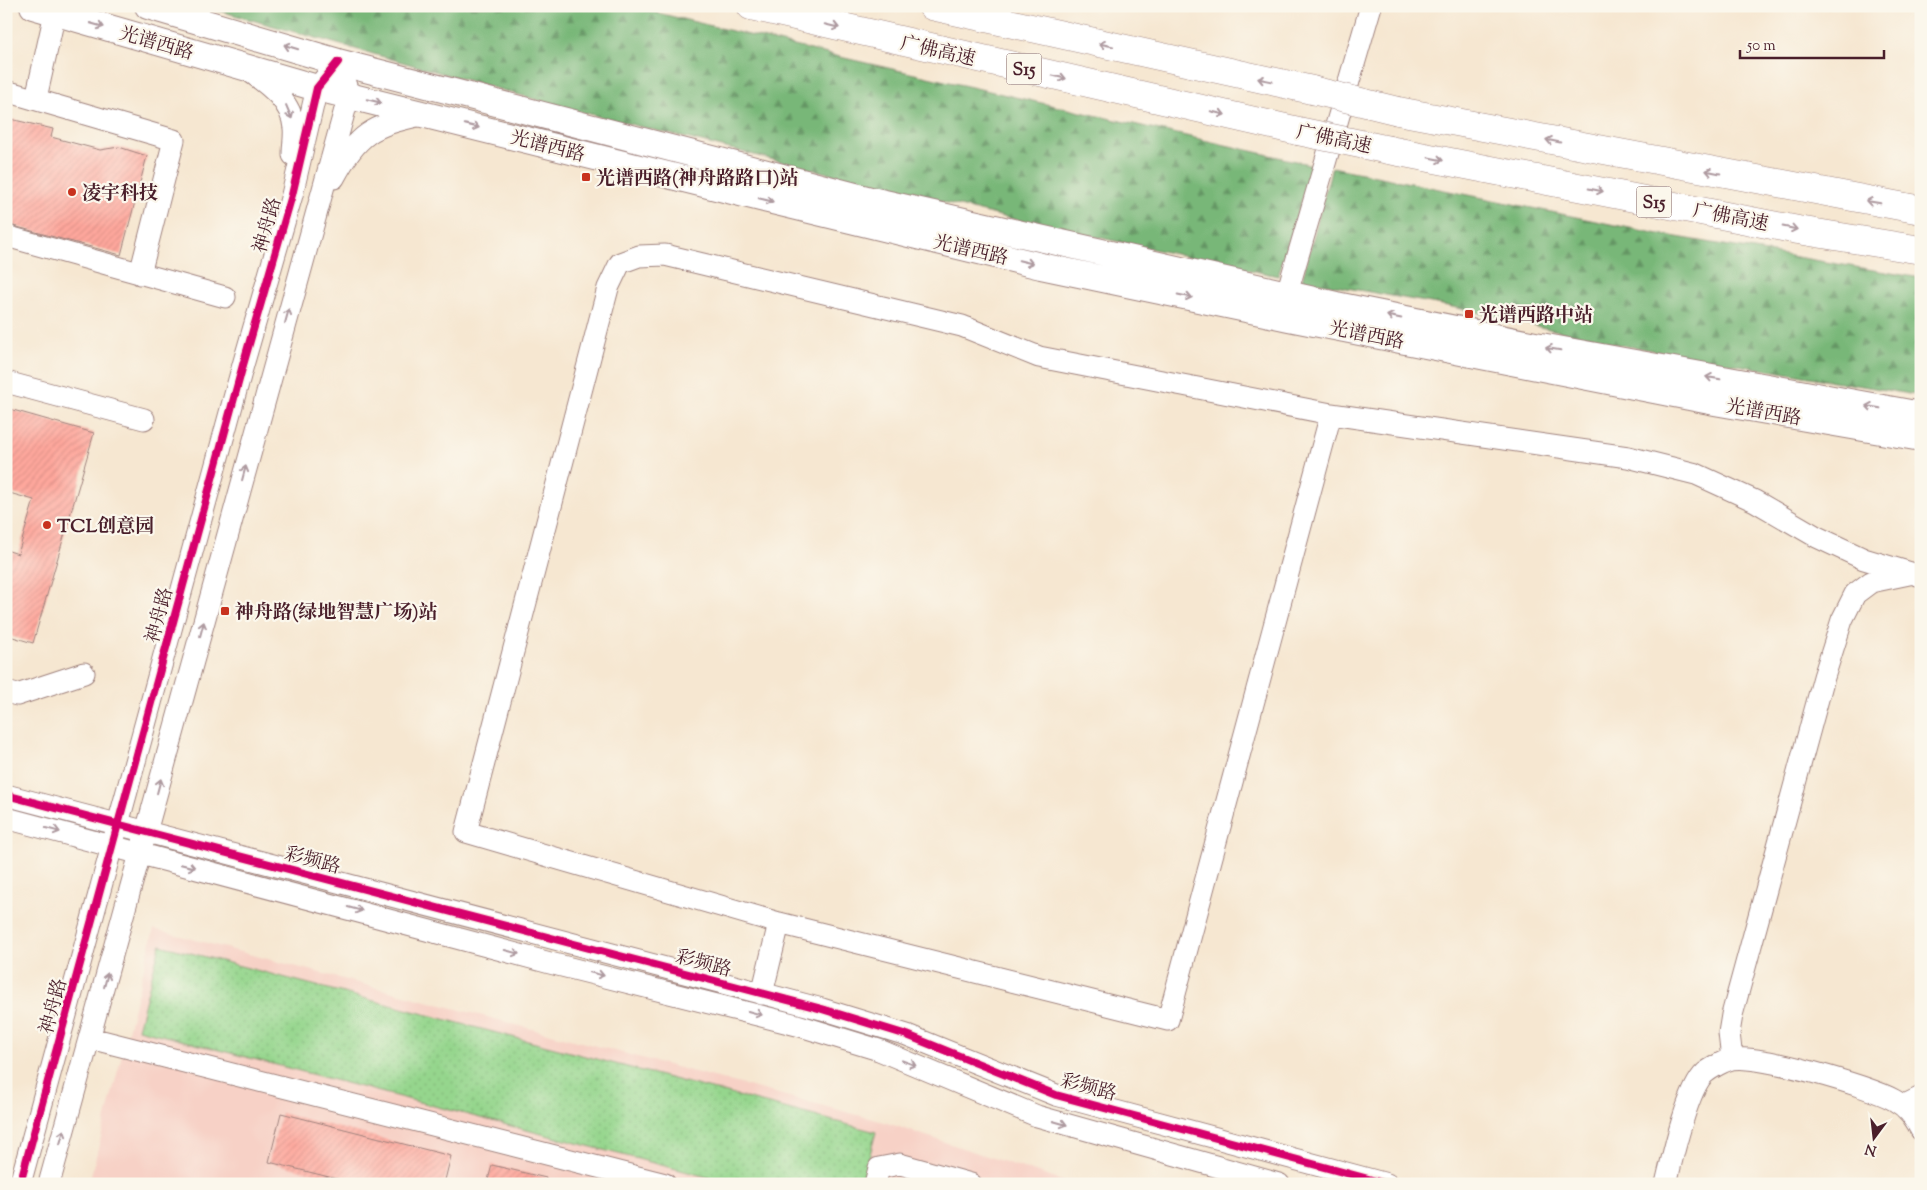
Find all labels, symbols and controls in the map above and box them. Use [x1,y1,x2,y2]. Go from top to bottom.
one-way arrow [88,20,104,30]
street label: 光谱西路 [116,21,197,68]
one-way arrow [824,22,840,31]
scale bar [1740,28,1883,60]
street label: 广佛高速 [897,31,978,74]
text: 50 m [1746,36,1776,57]
one-way arrow [1098,40,1114,49]
one-way arrow [284,42,300,52]
road number: S15 [1006,54,1042,85]
one-way arrow [1051,73,1067,82]
one-way arrow [1257,75,1273,84]
one-way arrow [366,97,382,107]
one-way arrow [285,104,294,119]
one-way arrow [1209,109,1225,118]
street label: 广佛高速 [1293,119,1373,162]
one-way arrow [464,122,480,131]
street label: 光谱西路 [507,125,588,170]
one-way arrow [1546,136,1562,145]
one-way arrow [1428,155,1444,165]
place label: 光谱西路(神舟路路口)站 [596,166,798,193]
one-way arrow [1705,167,1721,176]
marker: 光谱西路(神舟路路口)站 [580,171,592,183]
place label: 凌宇科技 [82,181,158,208]
marker: 凌宇科技 [66,186,78,198]
one-way arrow [1587,186,1603,196]
road number: S15 [1636,186,1672,218]
street label: 神舟路 [248,195,289,257]
one-way arrow [757,196,773,205]
one-way arrow [1865,196,1881,206]
street label: 广佛高速 [1691,198,1770,239]
one-way arrow [1781,224,1797,233]
street label: 光谱西路 [930,230,1011,273]
one-way arrow [1017,258,1033,267]
one-way arrow [1176,292,1192,301]
place label: 光谱西路中站 [1479,303,1593,330]
one-way arrow [283,308,292,324]
marker: 光谱西路中站 [1463,308,1475,320]
one-way arrow [1386,311,1402,321]
street label: 光谱西路 [1327,316,1406,357]
one-way arrow [1545,343,1561,353]
one-way arrow [1705,372,1721,382]
street label: 光谱西路 [1724,394,1803,433]
one-way arrow [1865,401,1881,411]
one-way arrow [240,465,250,481]
place label: TCL创意园 [57,514,154,541]
marker: TCL创意园 [41,519,53,531]
street label: 神舟路 [140,585,181,647]
place label: 神舟路(绿地智慧广场)站 [235,600,437,627]
marker: 神舟路(绿地智慧广场)站 [219,605,231,617]
one-way arrow [197,622,207,638]
one-way arrow [155,779,164,795]
one-way arrow [45,826,61,836]
street label: 彩频路 [281,841,343,882]
one-way arrow [180,862,196,871]
one-way arrow [347,905,363,915]
street label: 彩频路 [672,944,734,985]
one-way arrow [503,948,519,958]
one-way arrow [588,970,604,979]
one-way arrow [102,973,112,989]
street label: 神舟路 [34,976,75,1038]
one-way arrow [746,1009,762,1018]
one-way arrow [902,1059,917,1068]
street label: 彩频路 [1057,1068,1119,1109]
north arrow [1850,1112,1900,1162]
one-way arrow [1052,1118,1068,1128]
one-way arrow [58,1129,68,1145]
text: N [1863,1138,1879,1160]

